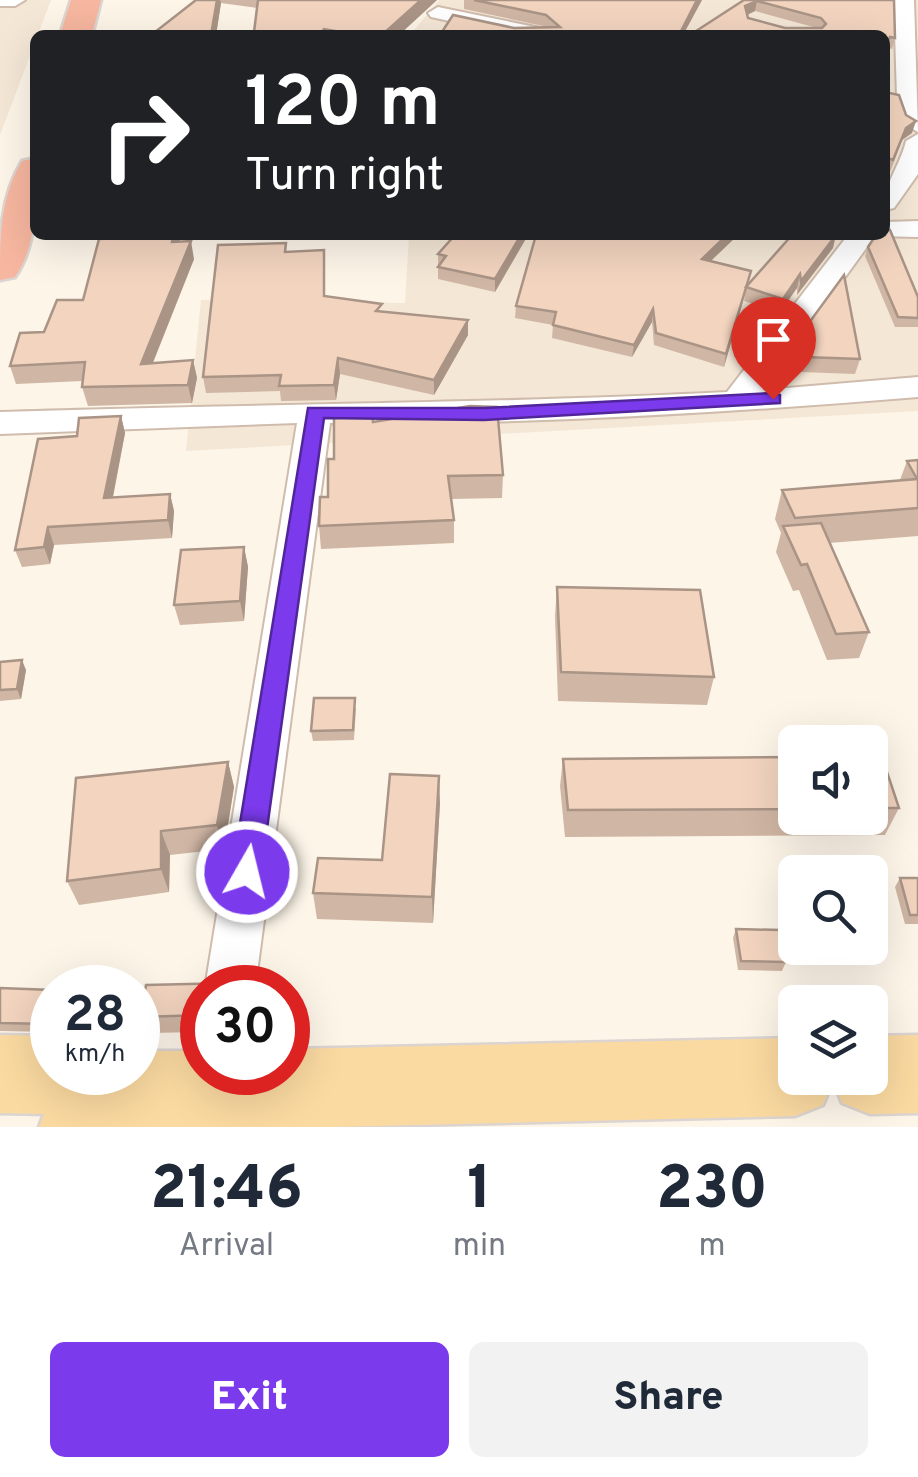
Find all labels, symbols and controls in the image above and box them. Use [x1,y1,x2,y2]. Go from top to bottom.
text: 120 m [245,62,441,151]
icon: right [80,70,210,200]
text: Turn right [245,149,444,206]
pin [731,297,816,400]
icon: arrive [746,312,801,367]
map controls [778,725,888,1095]
button: sound [778,725,888,835]
position arrow [195,820,299,924]
button: search [778,855,888,965]
speed limit sign: 30 [180,965,310,1095]
button: layers [778,985,888,1095]
text: 28 [64,986,126,1049]
text: km/h [65,1039,125,1071]
text: 21:46 [150,1154,303,1230]
text: 1 [467,1154,492,1230]
text: 230 [656,1154,768,1230]
text: Arrival [179,1227,274,1267]
text: min [453,1227,506,1267]
text: m [698,1227,726,1267]
button: Exit [50,1342,449,1457]
button: Share [469,1342,868,1457]

